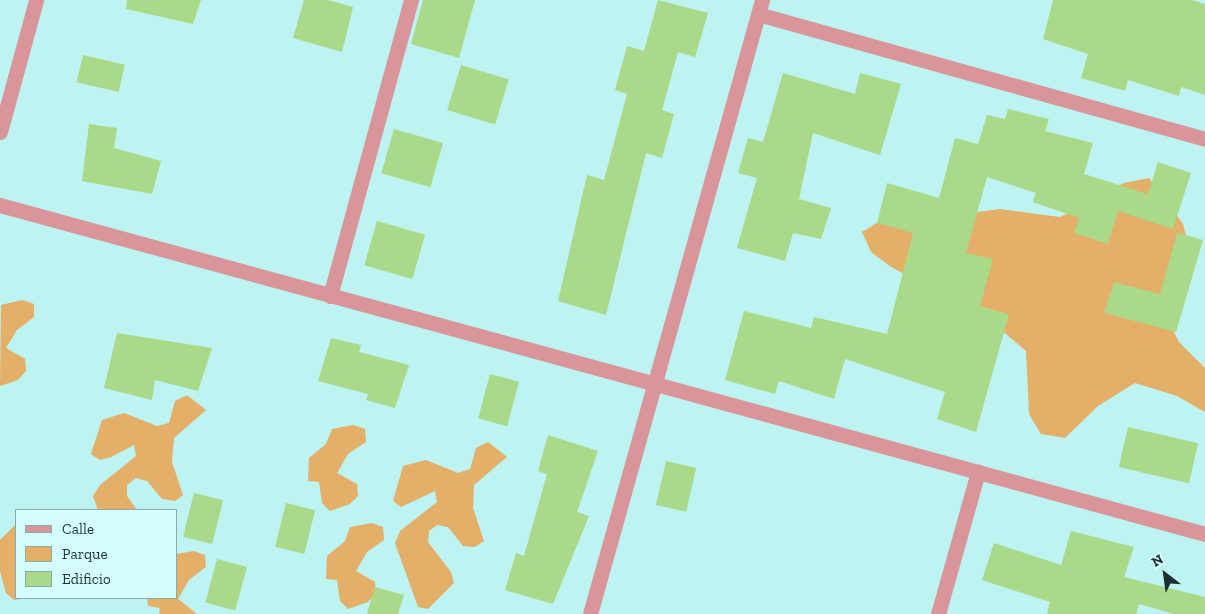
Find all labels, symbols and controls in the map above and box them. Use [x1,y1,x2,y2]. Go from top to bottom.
legend [15,509,178,599]
text: Calle [62,520,94,538]
text: Parque [62,545,108,563]
north arrow [1140,549,1190,599]
text: N [1148,551,1166,571]
text: Edificio [62,570,111,588]

